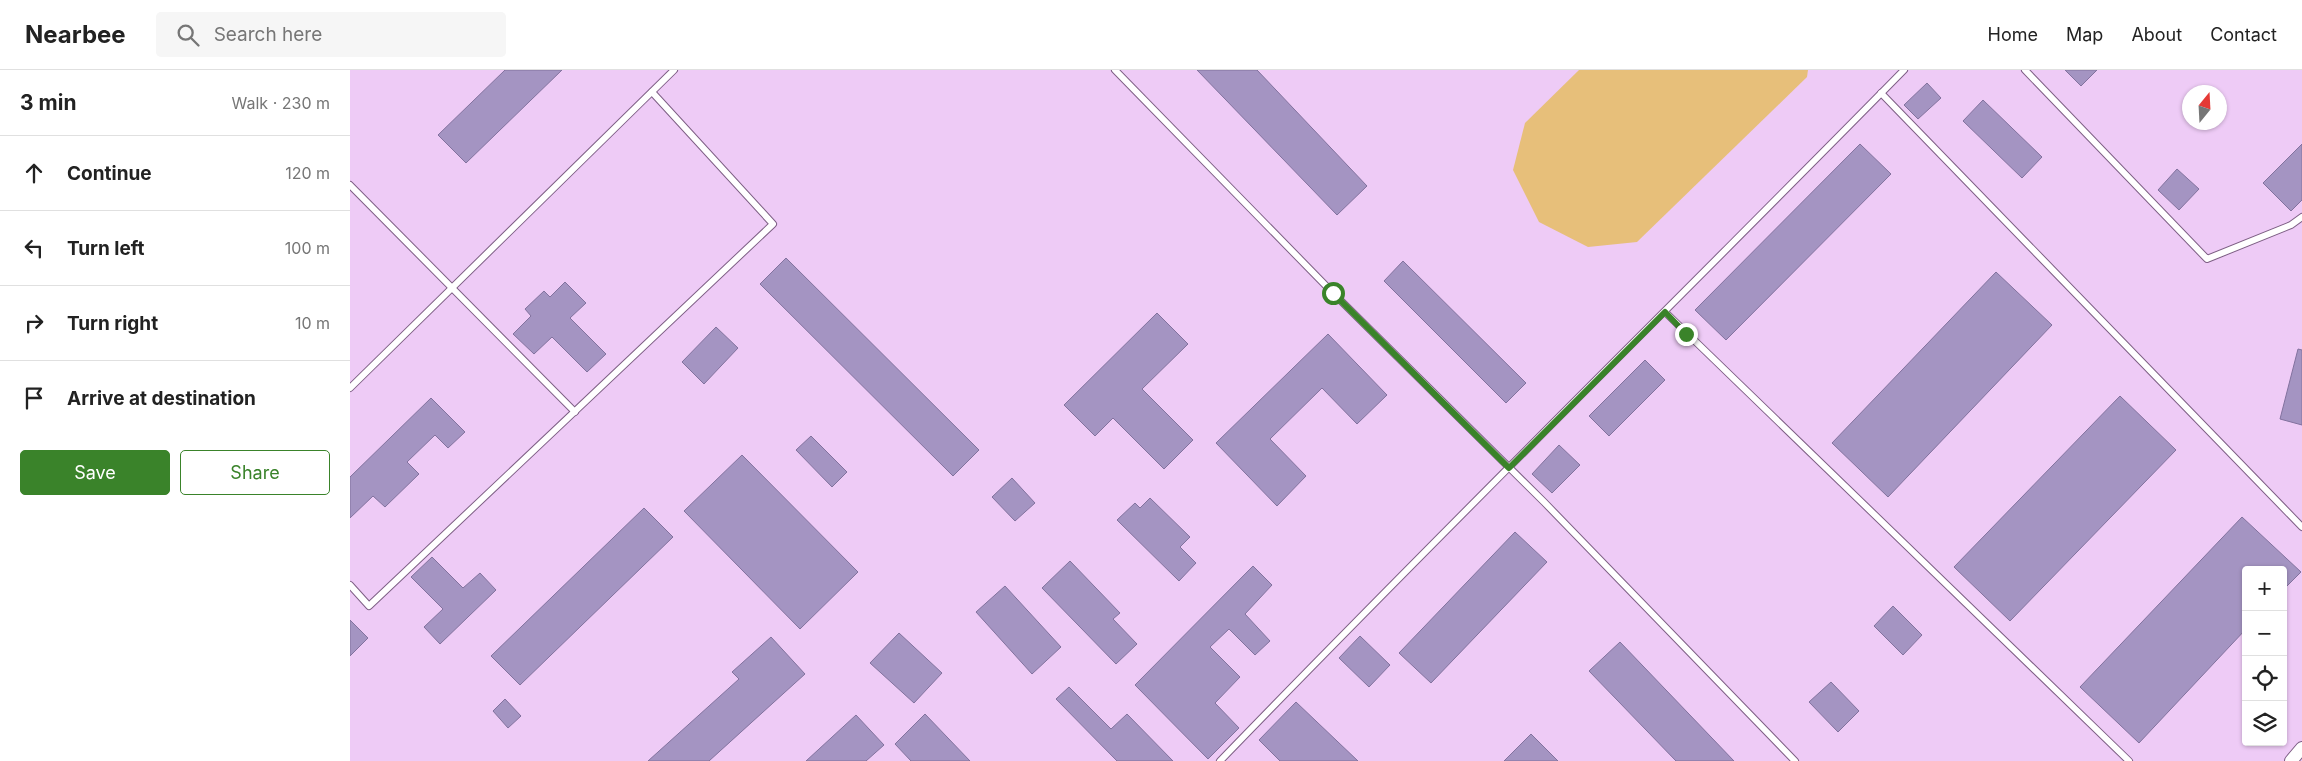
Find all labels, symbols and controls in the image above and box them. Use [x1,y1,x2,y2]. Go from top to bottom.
search box [156,12,506,57]
text: Nearbee [25,20,126,49]
icon: search [174,21,202,49]
text: Search here [214,23,322,46]
text: Home [1988,24,2038,45]
text: Map [2066,24,2103,45]
text: About [2131,24,2182,45]
text: Contact [2210,24,2277,45]
north arrow [2182,85,2227,130]
text: 3 min [20,90,76,115]
text: Walk · 230 m [232,93,330,113]
icon: ahead [20,159,48,187]
text: Continue [67,162,152,185]
text: 120 m [285,163,330,183]
icon: left [20,234,48,262]
text: Turn left [67,237,145,260]
text: 100 m [285,238,330,258]
route start [1322,282,1345,305]
icon: right [20,309,48,337]
text: Turn right [67,312,158,335]
text: 10 m [295,313,330,333]
route end [1675,323,1698,346]
icon: arrive [20,384,48,412]
text: Arrive at destination [67,387,256,410]
button: Save [20,450,170,495]
button: Share [180,450,330,495]
map controls [2242,566,2287,746]
button: + [2242,566,2287,611]
button: − [2242,611,2287,656]
button: locate [2242,656,2287,701]
button: layers [2242,701,2287,746]

